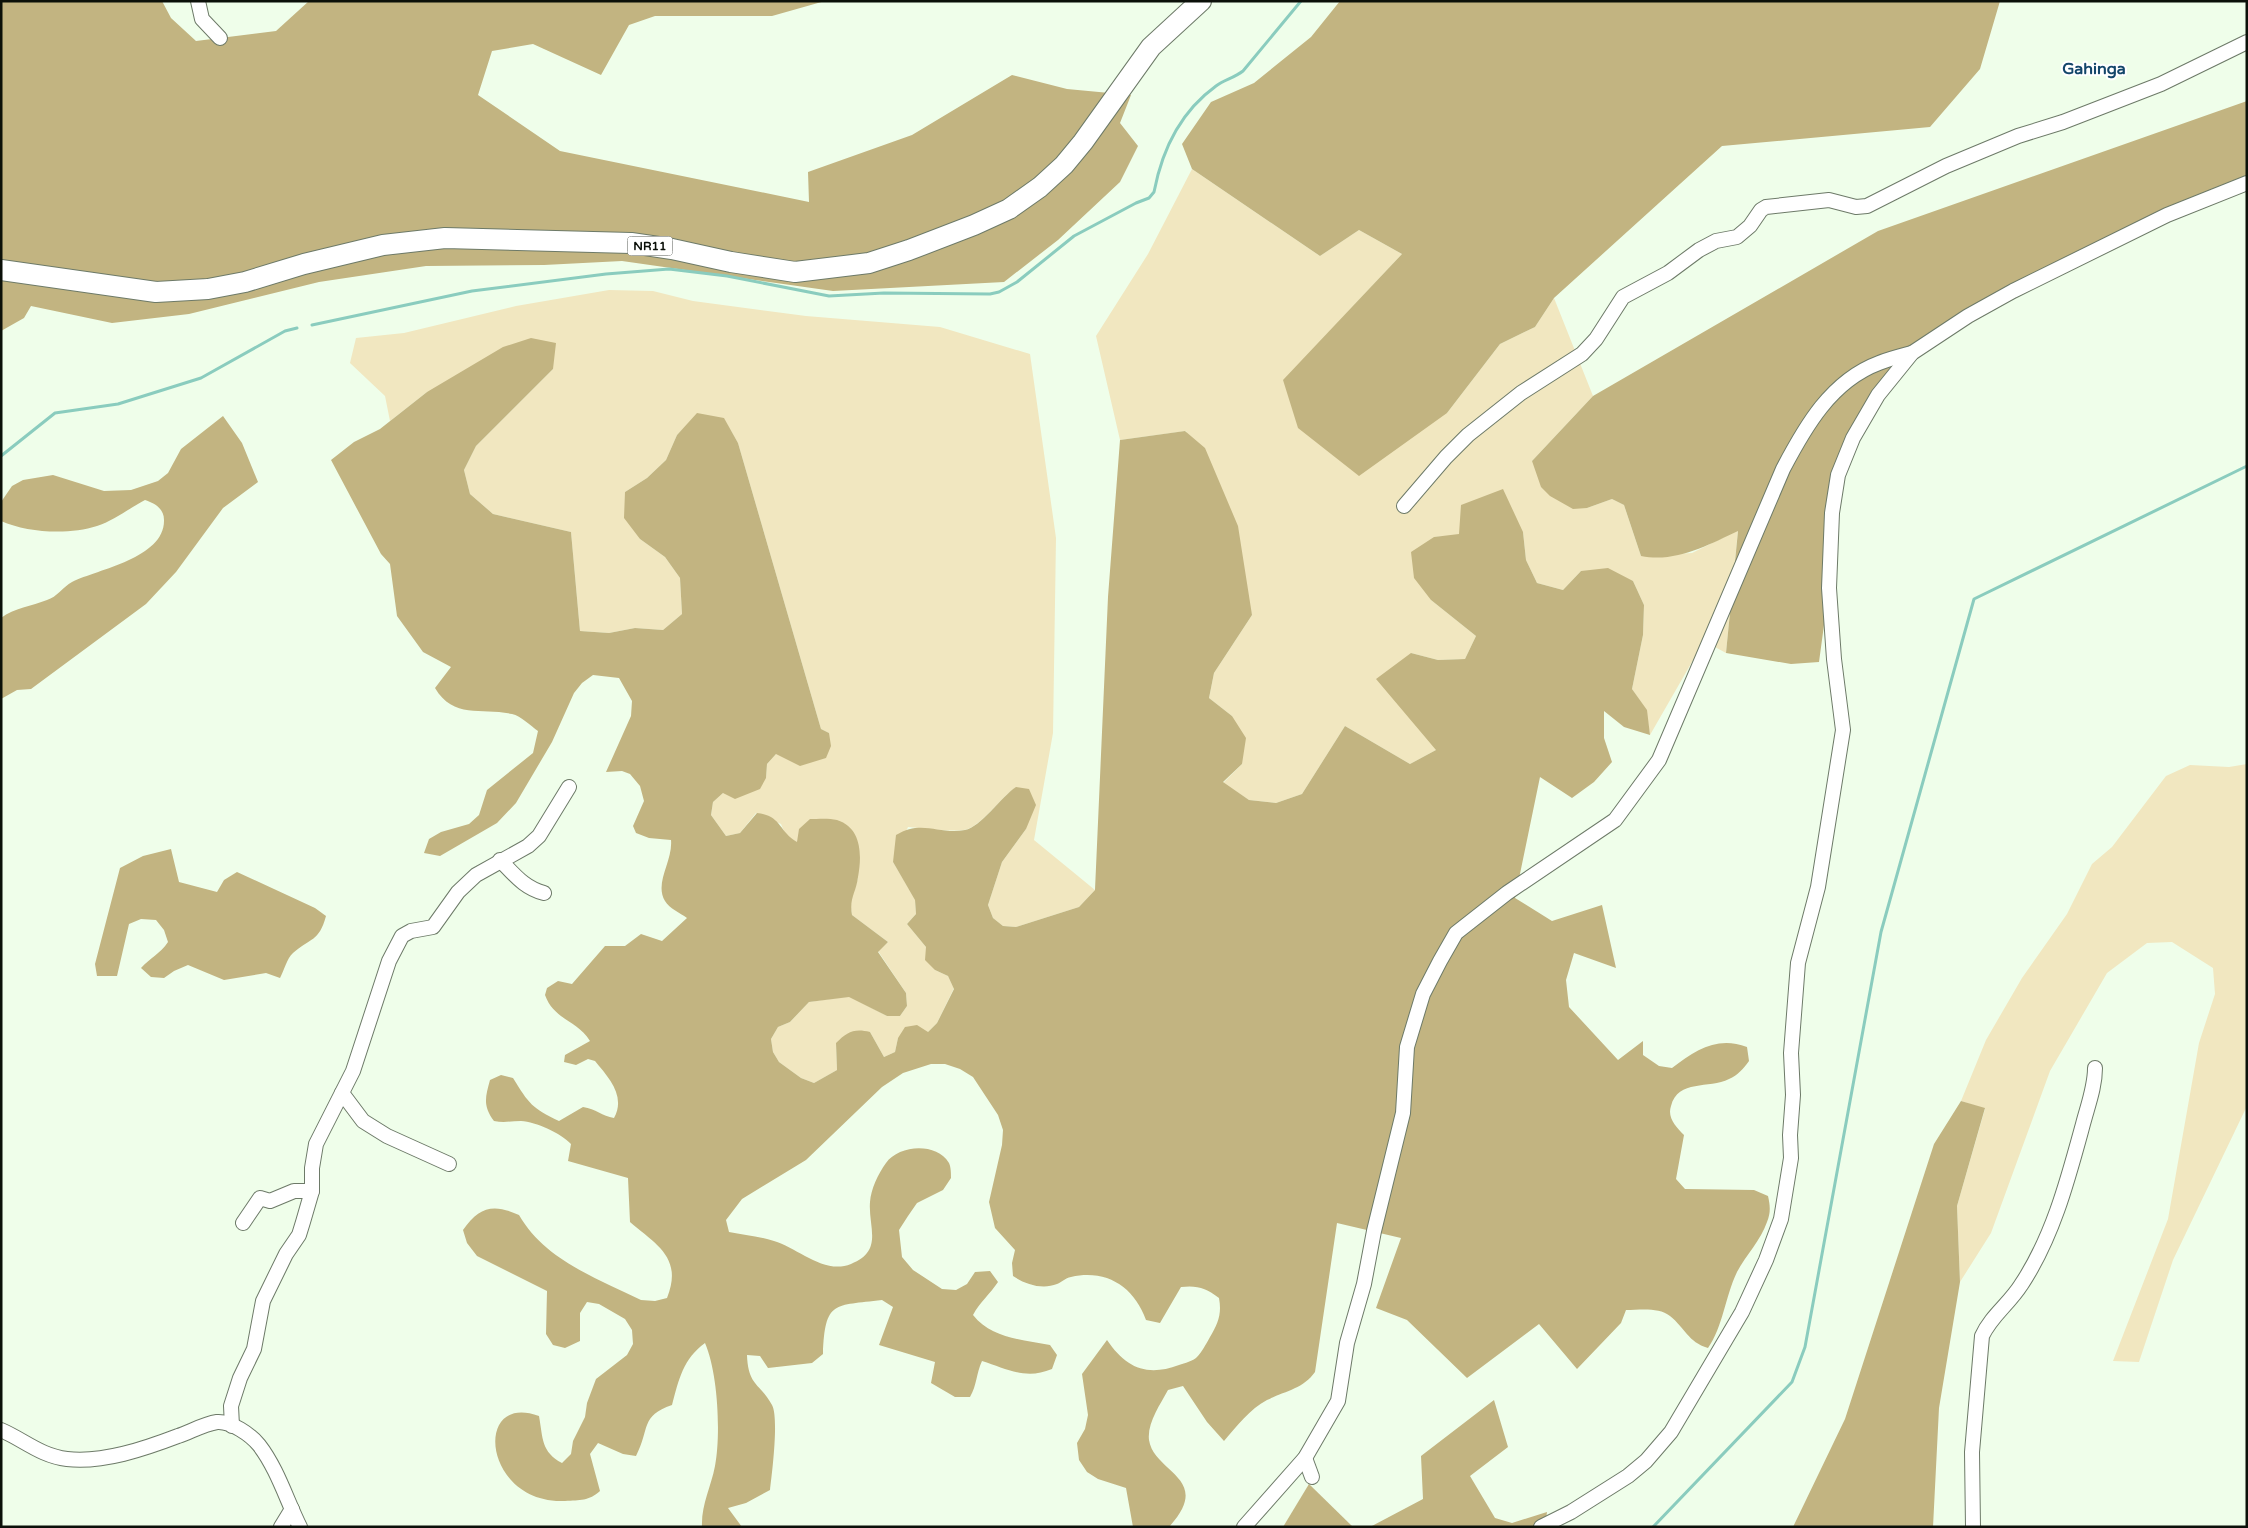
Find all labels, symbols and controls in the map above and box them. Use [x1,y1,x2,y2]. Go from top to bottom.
district label: Gahinga [2062,59,2126,79]
road number: NR11 [628,237,672,256]

